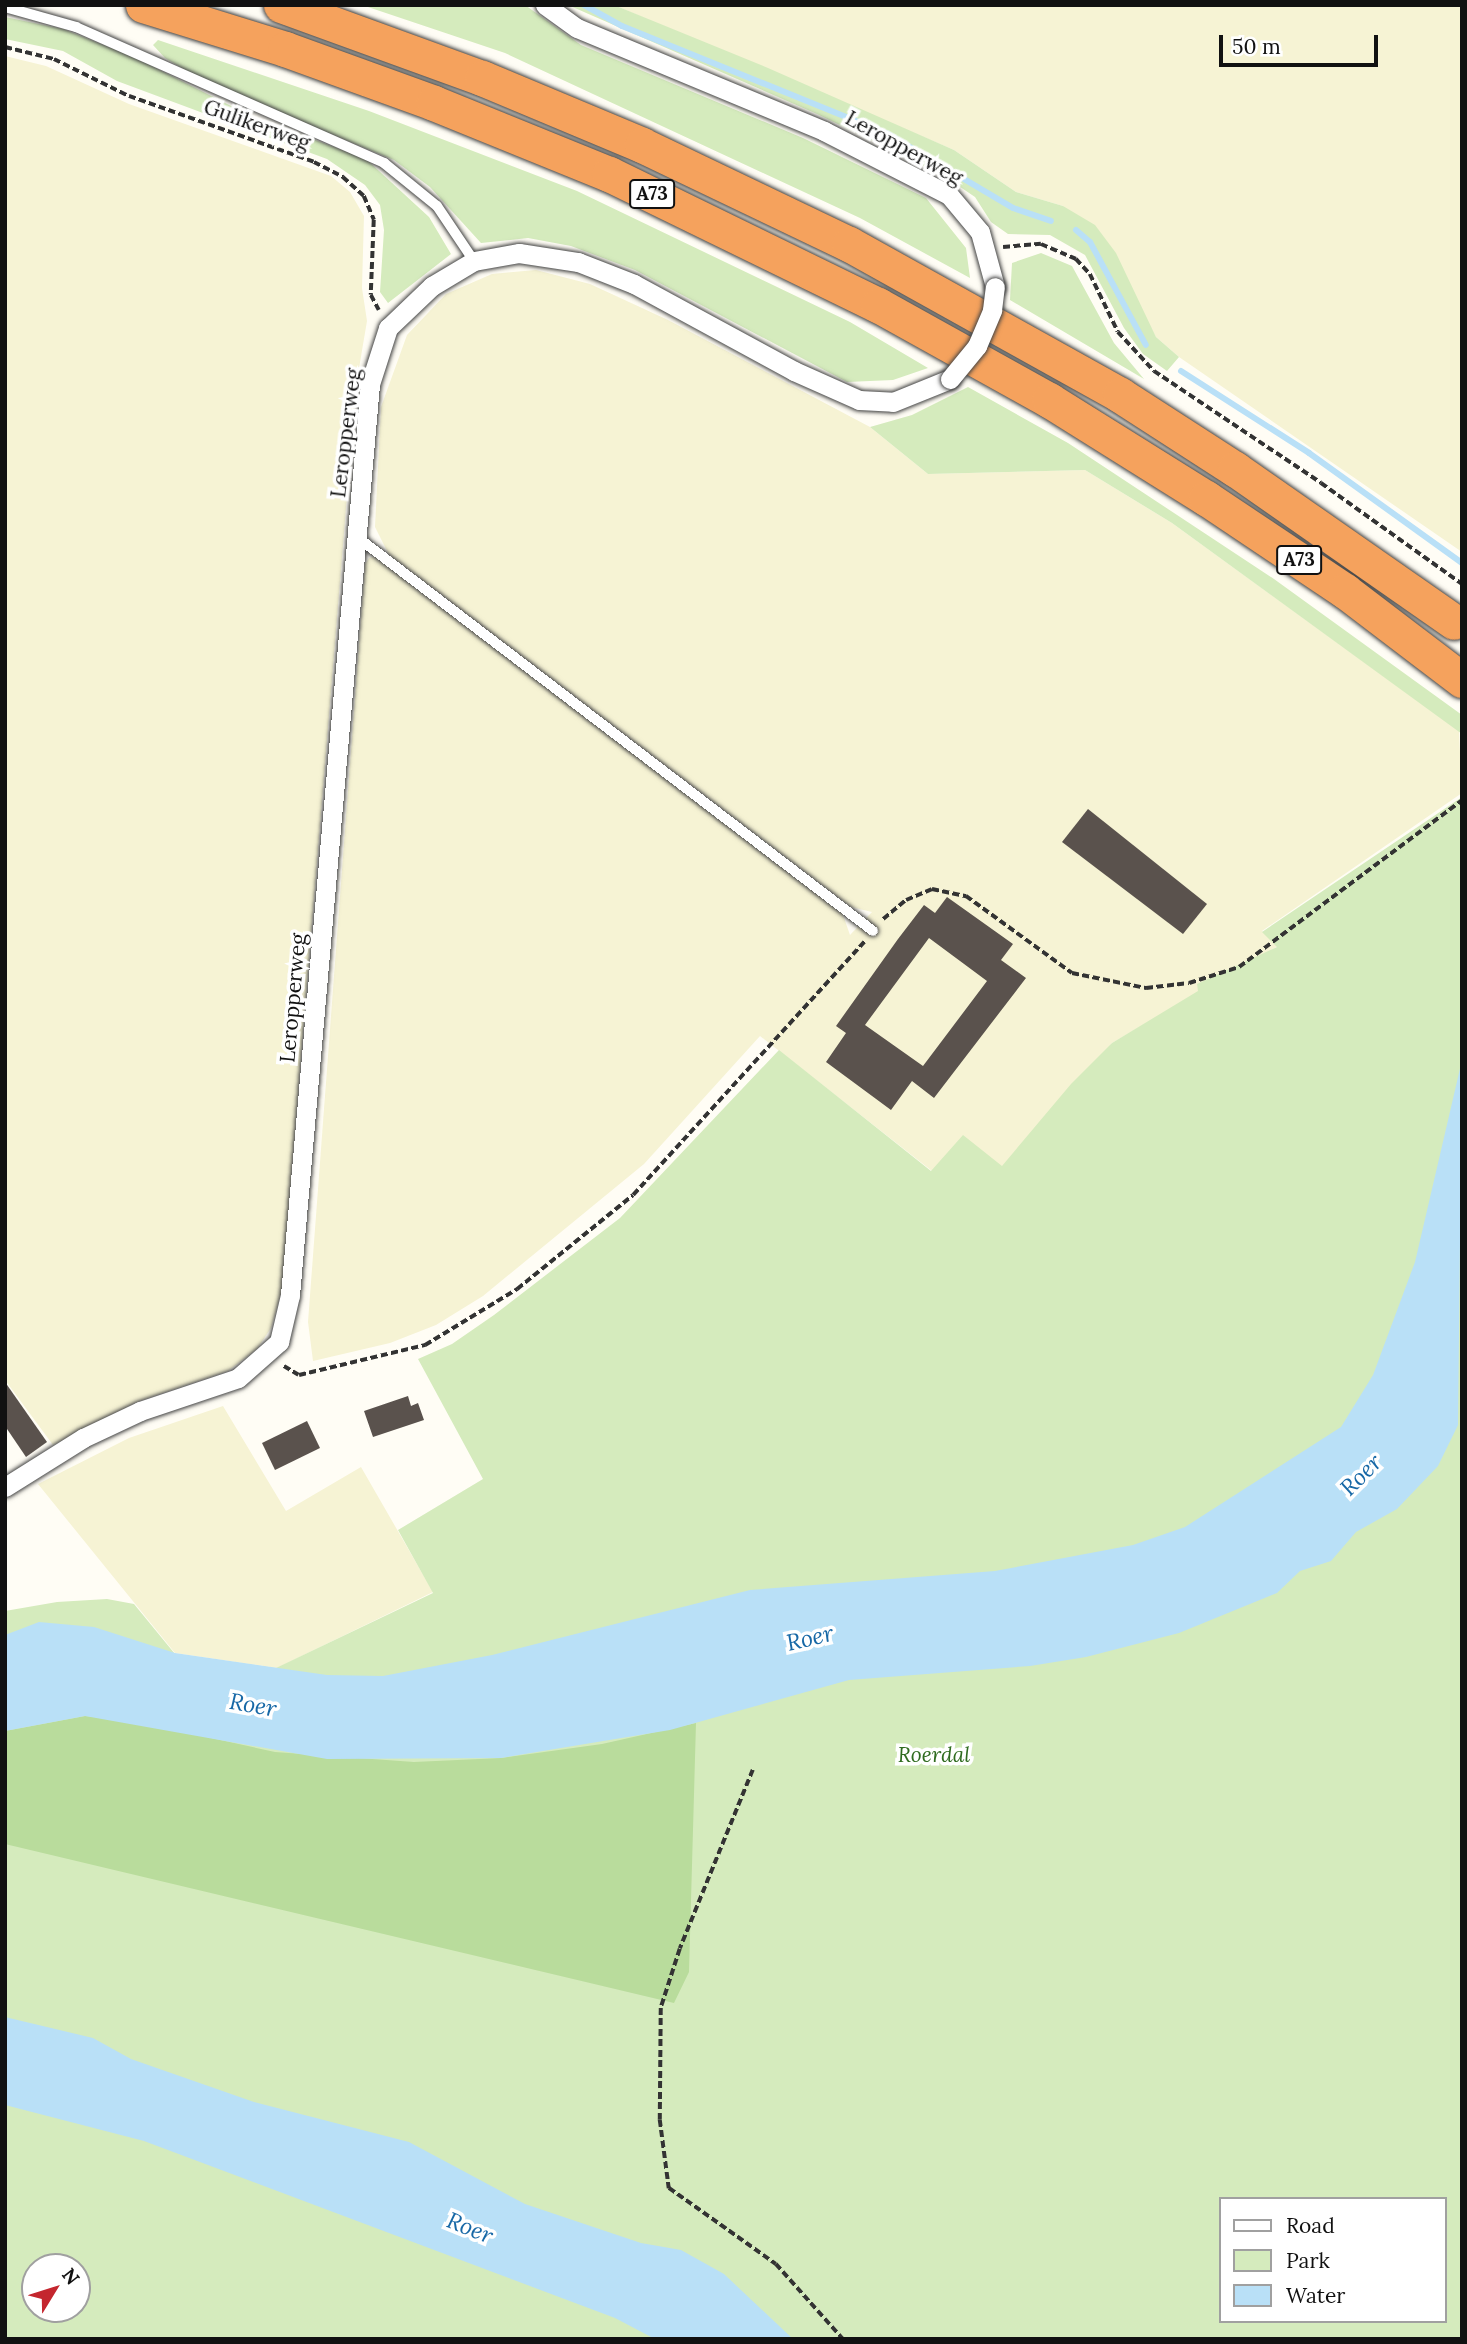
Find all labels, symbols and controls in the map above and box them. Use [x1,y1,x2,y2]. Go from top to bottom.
scale bar [1222,21,1381,65]
text: 50 m [1232,33,1281,60]
street label: Gulikerweg [200,94,314,156]
street label: Leropperweg [841,105,967,191]
road number: A73 [628,178,676,210]
street label: Leropperweg [326,367,366,499]
road number: A73 [1274,544,1324,576]
street label: Leropperweg [275,932,311,1064]
water label: Roer [1334,1448,1388,1502]
water label: Roer [784,1619,836,1657]
water label: Roer [227,1687,279,1723]
park label: Roerdal [898,1742,970,1768]
legend [1218,2197,1446,2323]
water label: Roer [443,2206,497,2250]
text: Road [1286,2212,1335,2239]
text: Park [1286,2247,1330,2274]
north arrow [21,2253,91,2323]
text: N [57,2263,85,2289]
text: Water [1286,2282,1345,2309]

